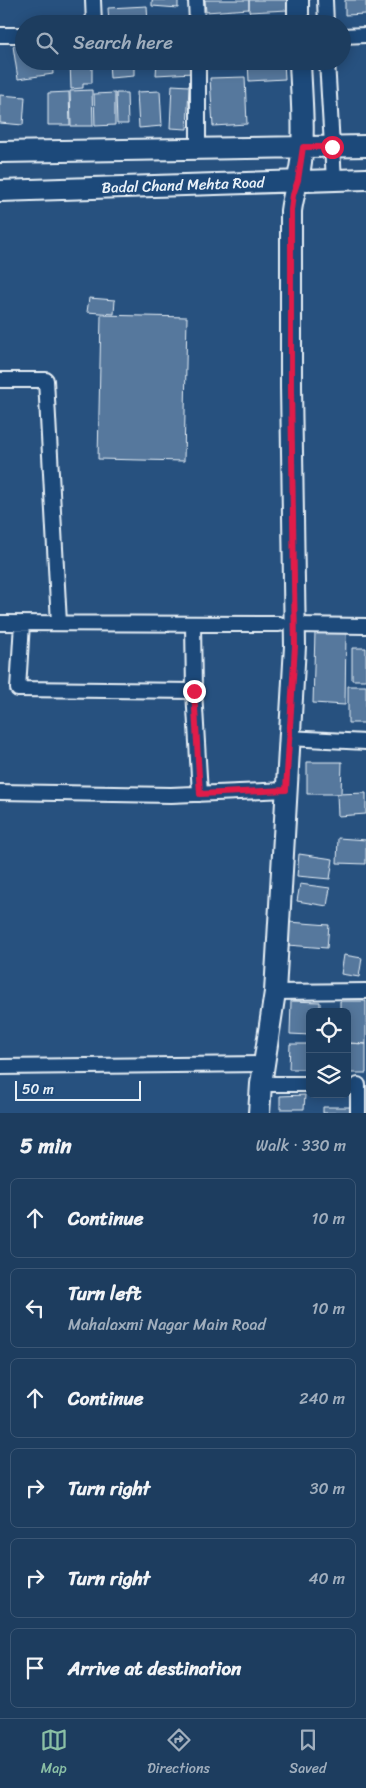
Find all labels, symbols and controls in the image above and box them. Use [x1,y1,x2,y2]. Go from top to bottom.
search box [15,15,351,70]
text: Search here [73,26,173,59]
icon: search [33,29,61,57]
route start [321,136,344,159]
street label: Badal Chand Mehta Road [101,169,266,201]
route end [183,680,206,703]
map controls [306,1008,351,1098]
button: locate [306,1008,351,1053]
button: layers [306,1053,351,1098]
text: 50 m [22,1077,54,1102]
scale bar [15,1078,141,1101]
text: 5 min [20,1127,72,1165]
text: Walk · 330 m [256,1131,346,1160]
text: Continue [68,1202,144,1235]
icon: ahead [21,1204,49,1232]
text: 10 m [312,1204,345,1233]
text: Turn left [68,1277,141,1310]
icon: left [21,1294,49,1322]
text: 10 m [312,1294,345,1323]
text: Mahalaxmi Nagar Main Road [68,1310,266,1339]
text: Continue [68,1382,144,1415]
icon: ahead [21,1384,49,1412]
text: 240 m [299,1384,345,1413]
text: Turn right [68,1472,150,1505]
icon: right [21,1474,49,1502]
text: 30 m [310,1474,345,1503]
text: Turn right [68,1562,150,1595]
icon: right [21,1564,49,1592]
text: 40 m [308,1564,345,1593]
text: Arrive at destination [68,1652,241,1685]
icon: arrive [21,1654,49,1682]
tab: Map [40,1726,68,1781]
tab: Directions [147,1726,210,1781]
tab: Saved [289,1726,326,1781]

